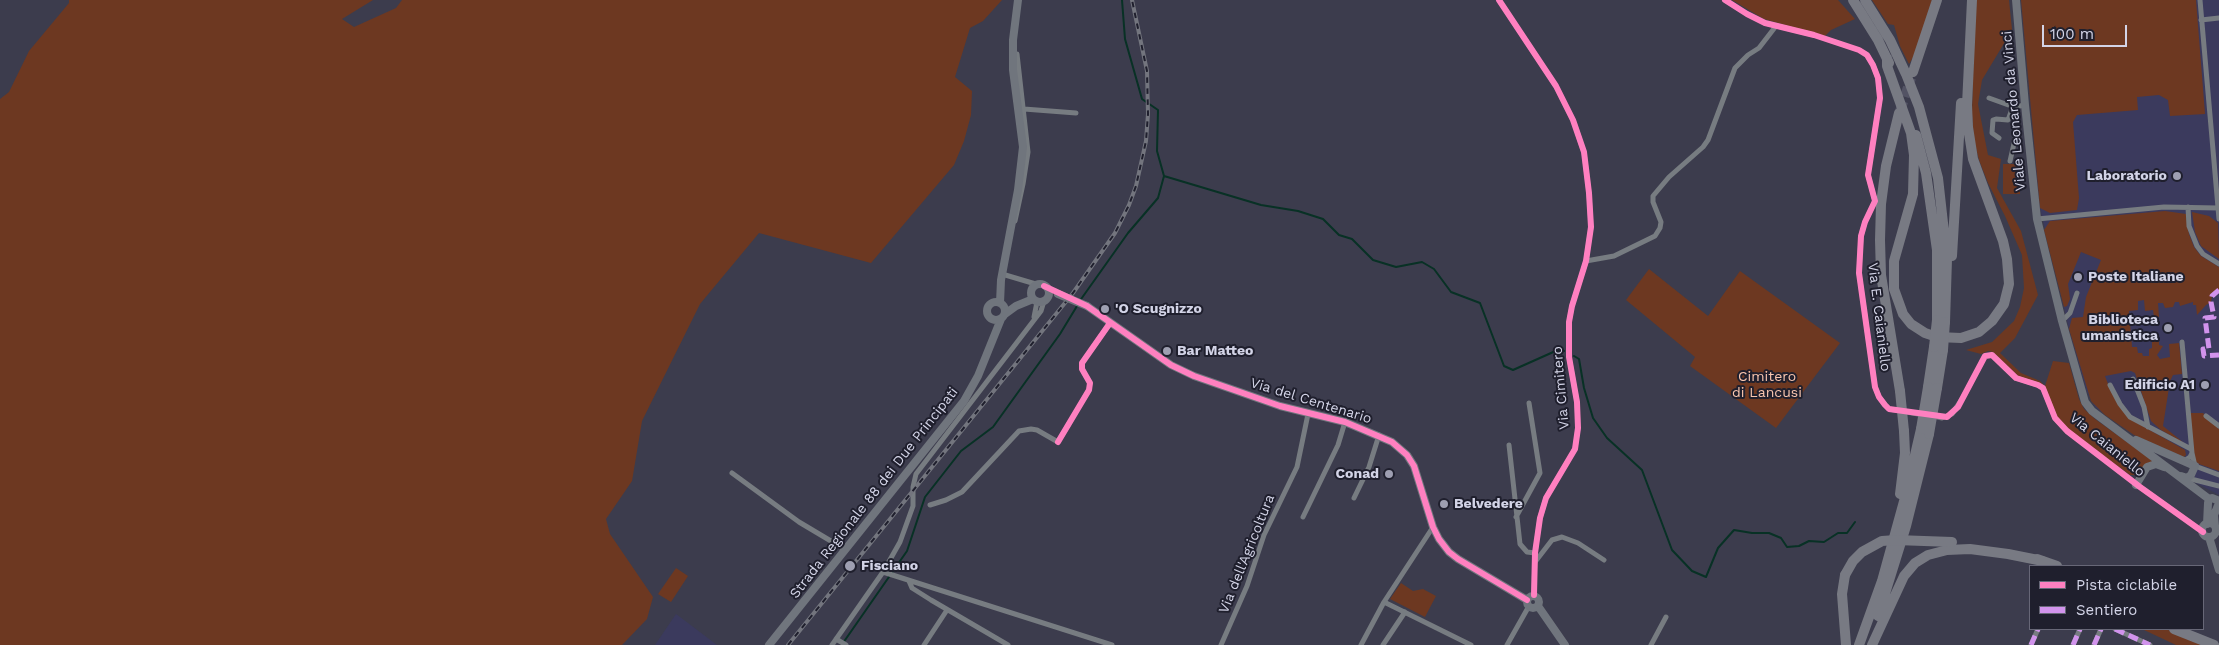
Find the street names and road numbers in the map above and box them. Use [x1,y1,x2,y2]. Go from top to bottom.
street label: Viale Leonardo da Vinci [1999,30,2029,192]
street label: Via E. Caianiello [1864,262,1894,372]
street label: Via Cimitero [1549,346,1573,430]
street label: Via del Centenario [1248,375,1374,427]
street label: Strada Regionale 88 dei Due Principati [786,384,962,602]
street label: Via Caianiello [2066,409,2148,481]
street label: Via dell'Agricoltura [1215,492,1279,616]

